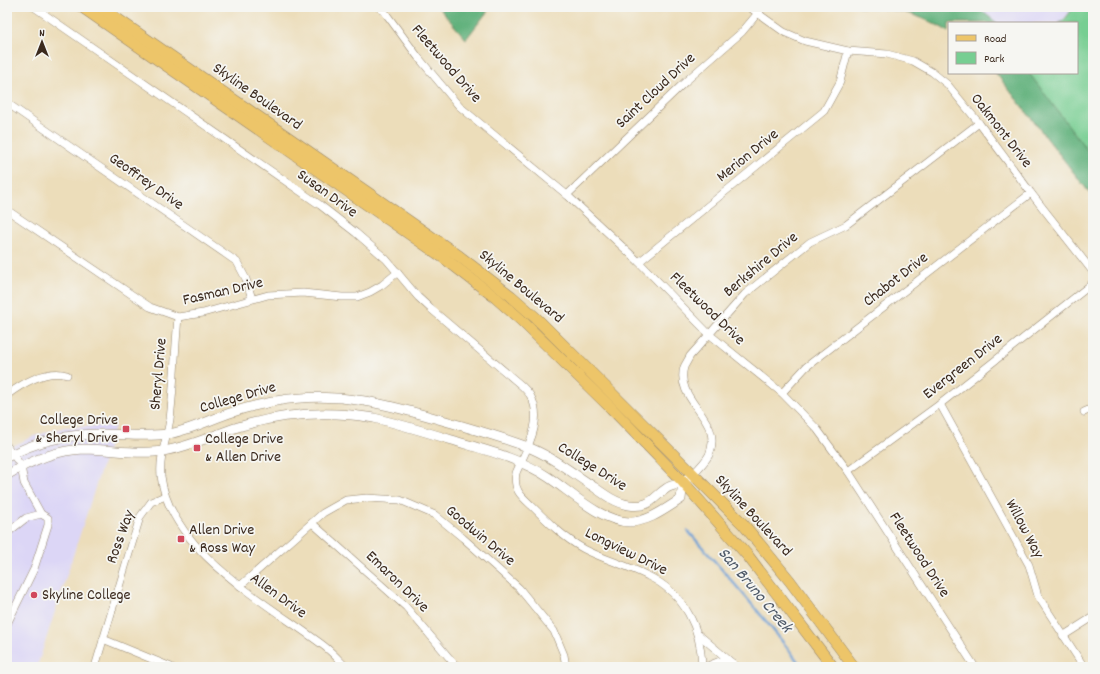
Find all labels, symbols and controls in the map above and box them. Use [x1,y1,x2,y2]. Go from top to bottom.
street label: Fleetwood Drive [405,20,487,108]
north arrow [22,22,62,62]
legend [948,22,1078,74]
text: N [39,26,45,42]
text: Road [984,31,1006,48]
street label: Saint Cloud Drive [611,48,701,134]
text: Park [984,51,1005,68]
street label: Skyline Boulevard [207,57,307,137]
street label: Oakmont Drive [964,89,1038,173]
street label: Merion Drive [712,124,784,188]
street label: Geoffrey Drive [104,148,188,216]
street label: Susan Drive [292,164,362,224]
street label: Berkshire Drive [719,227,803,303]
street label: Skyline Boulevard [473,244,569,330]
street label: Chabot Drive [859,247,933,313]
street label: Fleetwood Drive [664,267,750,351]
street label: Fasman Drive [181,272,265,312]
street label: Evergreen Drive [918,328,1008,406]
street label: Sheryl Drive [144,337,174,411]
street label: College Drive [197,376,279,420]
place label: College Drive & Sheryl Drive [35,409,118,450]
marker: College Drive & Sheryl Drive [121,424,131,434]
place label: College Drive & Allen Drive [205,428,283,469]
street label: College Drive [553,437,631,497]
marker: College Drive & Allen Drive [192,443,202,453]
street label: Skyline Boulevard [709,470,797,562]
street label: Willow Way [999,495,1049,563]
street label: Goodwin Drive [440,500,520,572]
street label: Ross Way [101,507,141,567]
street label: Fleetwood Drive [883,508,955,602]
place label: Allen Drive & Ross Way [189,519,255,560]
street label: Longview Drive [581,522,671,582]
marker: Allen Drive & Ross Way [176,534,186,544]
water label: San Bruno Creek [711,543,798,640]
street label: Emaron Drive [360,546,434,618]
street label: Allen Drive [245,568,311,624]
place label: Skyline College [42,584,131,607]
marker: Skyline College [29,590,39,600]

